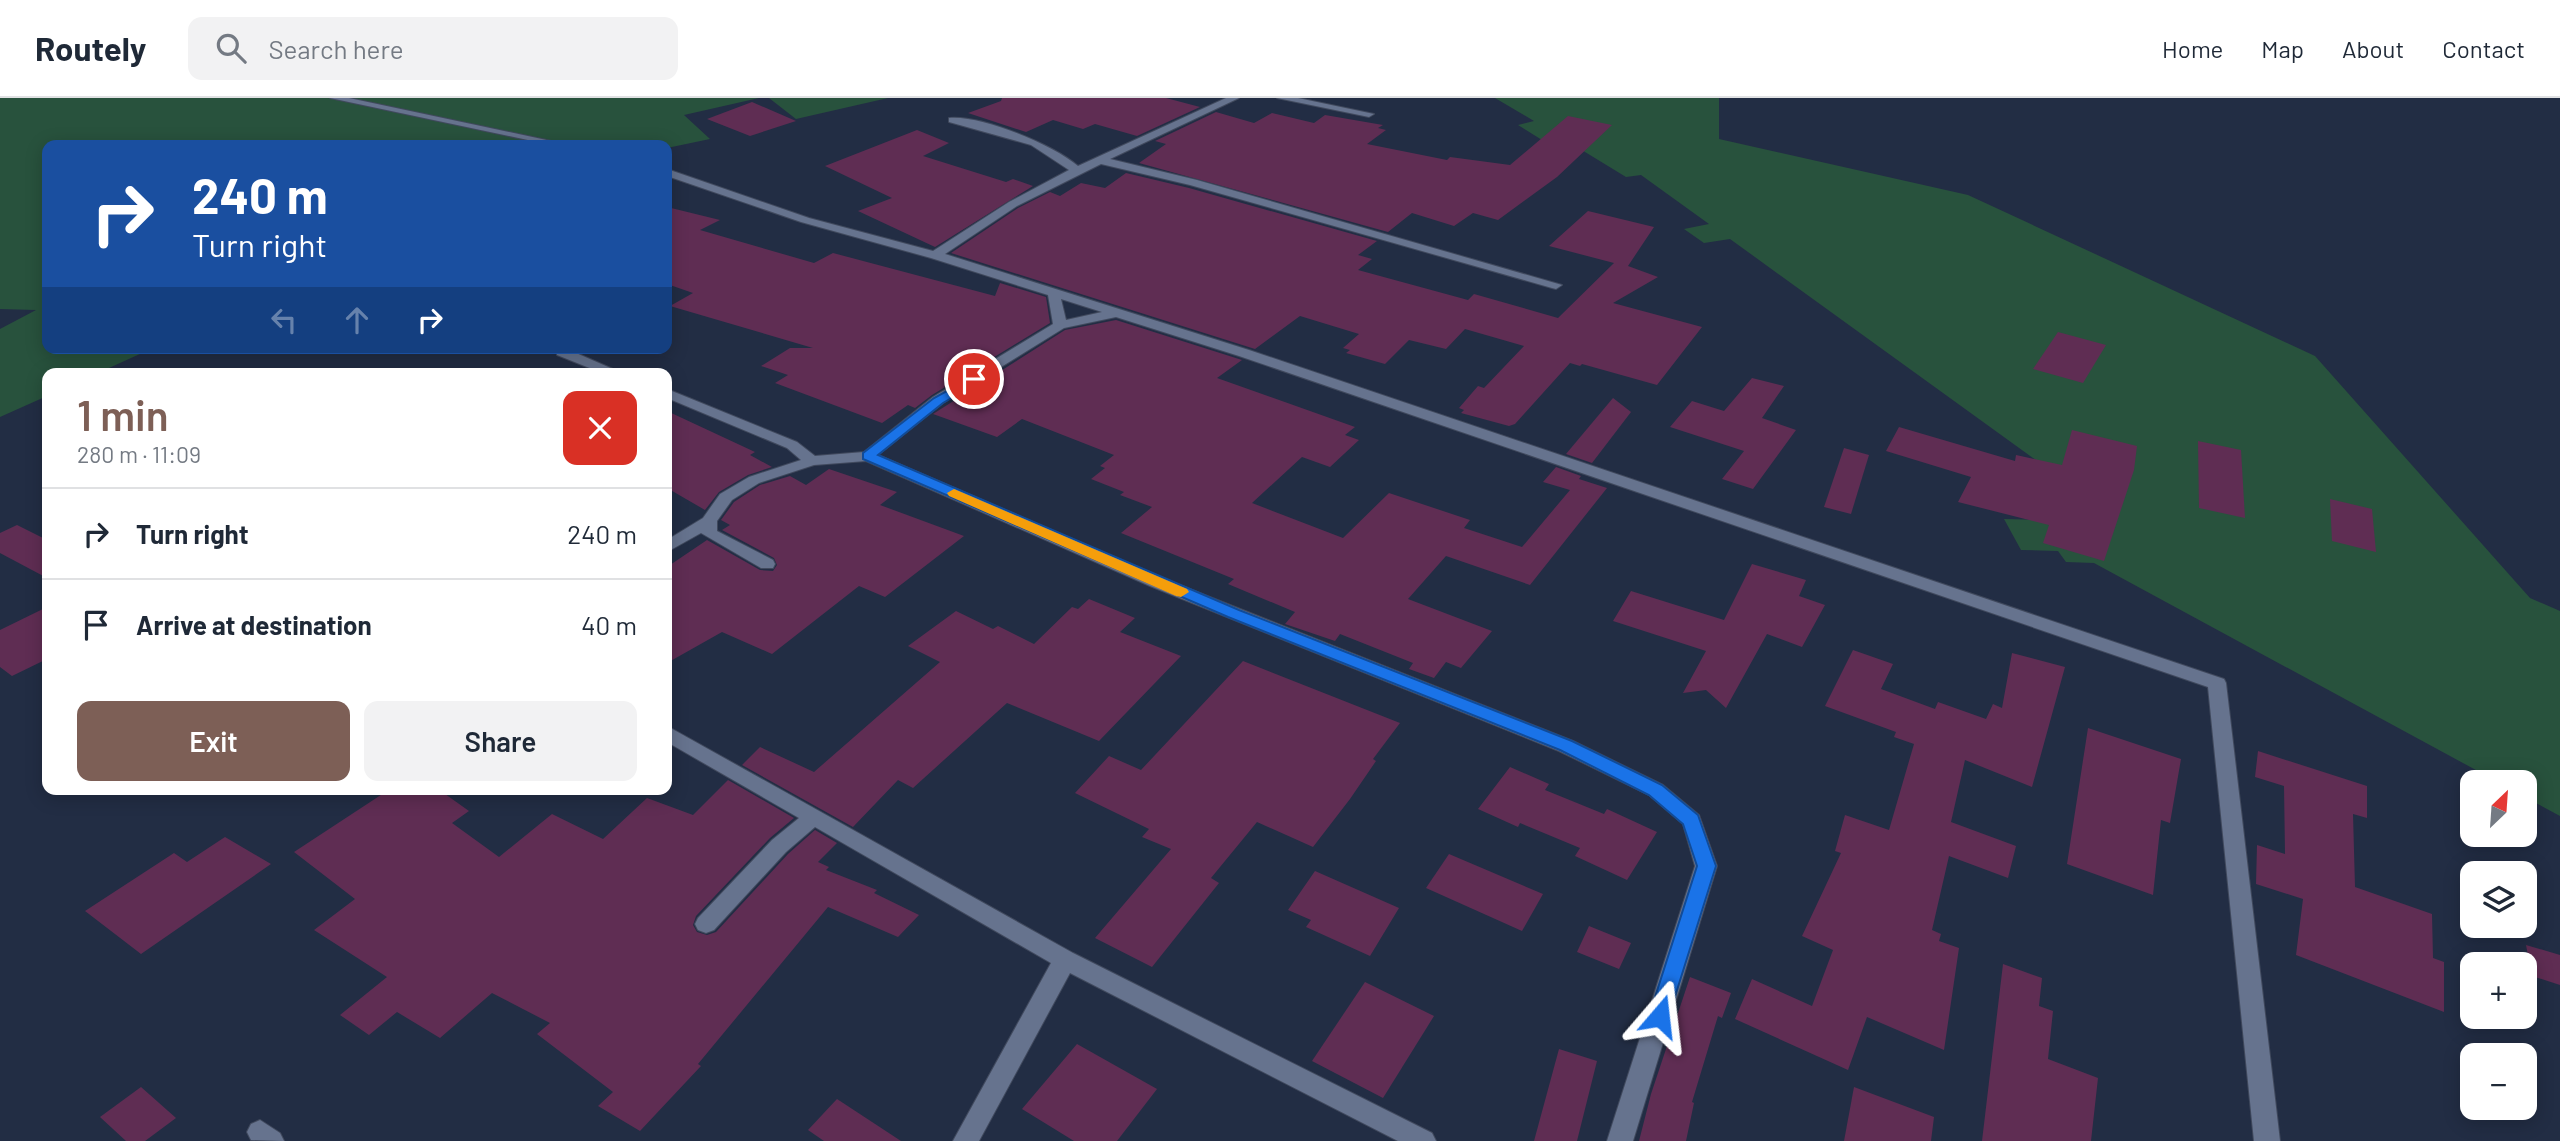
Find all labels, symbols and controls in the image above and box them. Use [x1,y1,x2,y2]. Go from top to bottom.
search box [188,17,678,80]
text: Routely [35,28,146,68]
icon: search [212,29,250,67]
text: Search here [268,33,404,64]
text: Home [2162,34,2223,63]
text: Map [2261,34,2304,63]
text: About [2342,34,2404,63]
text: Contact [2442,34,2525,63]
text: 240 m [192,165,328,224]
icon: right [77,168,168,259]
text: Turn right [192,225,327,263]
icon: left [265,301,303,339]
icon: ahead [338,301,376,339]
icon: right [411,301,449,339]
pin [944,349,1004,409]
icon: arrive [955,360,993,398]
text: 1 min [77,389,169,439]
button: close [563,391,637,465]
text: 280 m · 11:09 [77,440,201,468]
icon: right [77,515,115,553]
text: Turn right [136,518,249,549]
text: 240 m [567,518,637,549]
icon: arrive [77,606,115,644]
text: Arrive at destination [136,609,372,640]
text: 40 m [581,609,637,640]
button: Exit [77,701,350,781]
button: Share [364,701,637,781]
north arrow [2460,770,2538,847]
map controls [2460,770,2537,1120]
button: layers [2460,861,2537,938]
button: + [2460,952,2537,1029]
position arrow [1623,979,1697,1053]
button: − [2460,1043,2537,1120]

